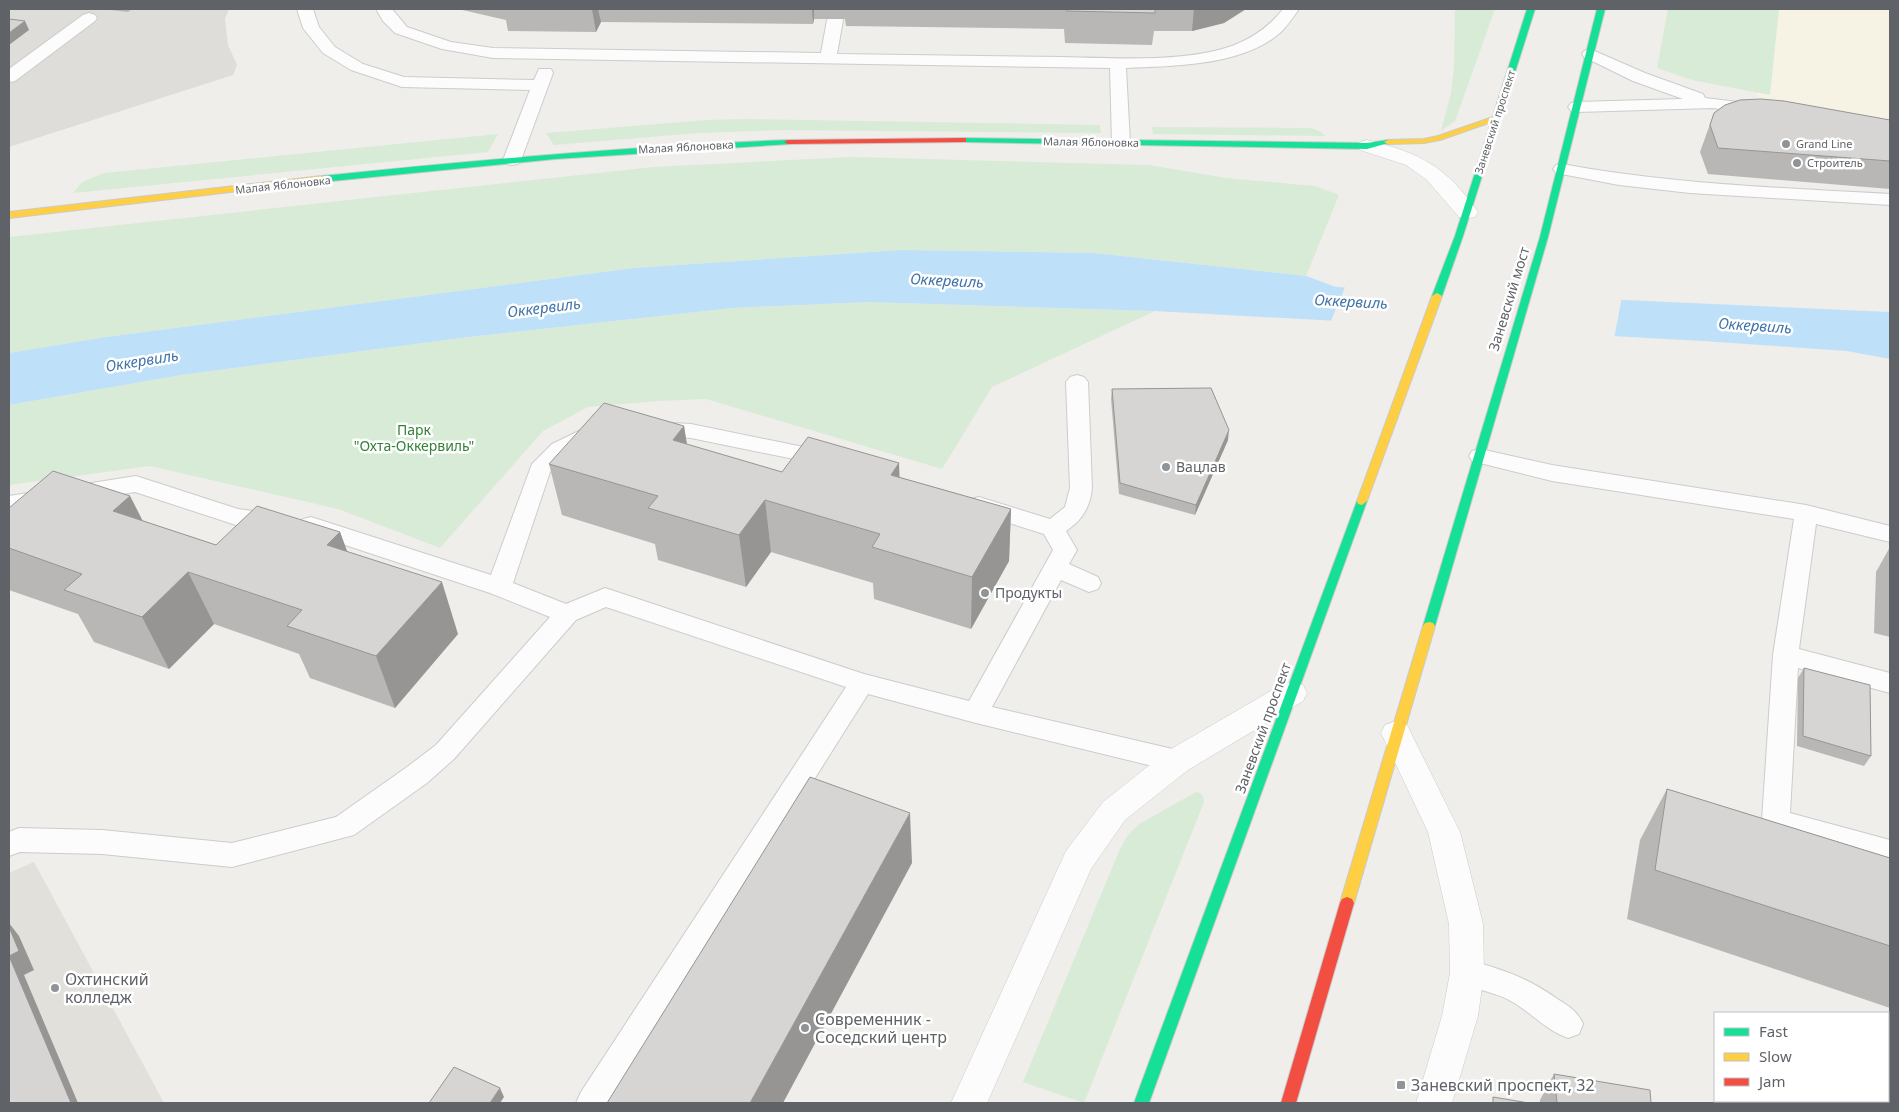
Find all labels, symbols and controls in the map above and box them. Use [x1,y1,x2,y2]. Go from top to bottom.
street label: Заневский проспект [1471,68,1518,176]
street label: Малая Яблоновка [1043,133,1139,150]
place label: Grand Line [1796,136,1853,151]
street label: Малая Яблоновка [638,137,734,156]
marker: Grand Line [1780,138,1792,150]
place label: Строитель [1807,155,1863,170]
marker: Строитель [1791,157,1803,169]
street label: Малая Яблоновка [235,172,331,197]
street label: Заневский мост [1484,244,1534,353]
water label: Оккервиль [910,268,985,292]
water label: Оккервиль [1314,289,1389,313]
water label: Оккервиль [506,293,582,321]
water label: Оккервиль [1718,312,1793,338]
water label: Оккервиль [104,344,180,376]
park label: Парк "Охта-Оккервиль" [354,420,474,455]
place label: Вацлав [1176,457,1226,476]
marker: Вацлав [1160,461,1172,473]
place label: Продукты [995,583,1062,602]
marker: Продукты [979,587,991,599]
street label: Заневский проспект [1230,659,1295,796]
place label: Охтинский колледж [65,968,149,1008]
marker: Охтинский колледж [49,982,61,994]
place label: Современник - Соседский центр [815,1008,947,1048]
legend [1714,1012,1889,1102]
text: Fast [1759,1021,1788,1041]
marker: Современник - Соседский центр [799,1022,811,1034]
text: Slow [1759,1046,1792,1066]
text: Jam [1757,1071,1786,1091]
place label: Заневский проспект, 32 [1411,1074,1595,1096]
marker: Заневский проспект, 32 [1395,1079,1407,1091]

